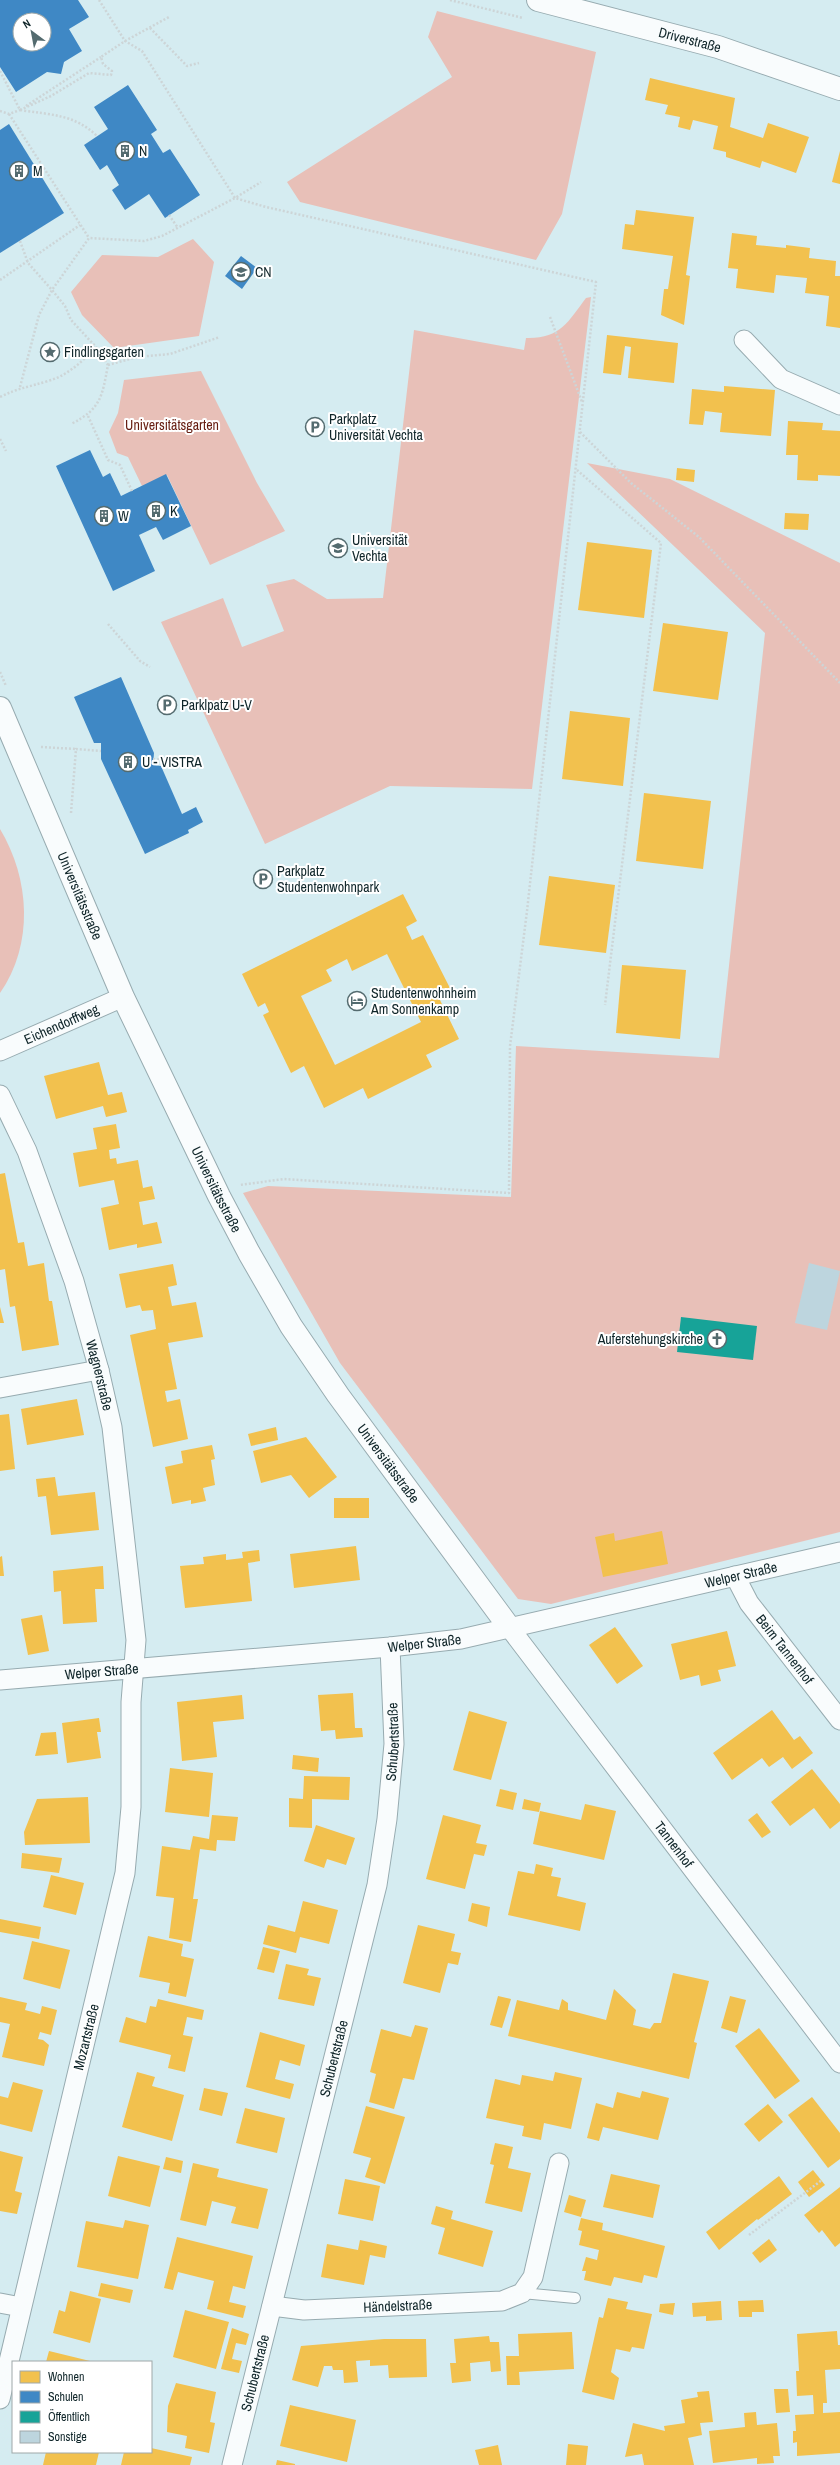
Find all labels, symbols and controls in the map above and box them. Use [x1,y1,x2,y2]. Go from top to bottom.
north arrow [12,12,52,52]
text: N [20,16,33,31]
street label: Driverstraße [657,23,723,56]
building icon: N [114,140,136,162]
place label: N [139,142,147,160]
building icon: M [8,160,30,182]
place label: M [33,162,43,180]
school or university icon: CN [230,261,252,283]
place label: CN [255,263,272,281]
place icon: Findlingsgarten [39,341,61,363]
place label: Findlingsgarten [64,343,144,361]
place label: Parkplatz Universität Vechta [329,410,423,444]
park label: Universitätsgarten [125,416,219,434]
parking icon: Parkplatz Universität Vechta [304,416,326,438]
building icon: K [145,500,167,522]
place label: K [170,502,178,520]
building icon: W [93,505,115,527]
place label: W [118,507,129,525]
place label: Universität Vechta [352,531,408,565]
school or university icon: Universität Vechta [327,537,349,559]
parking icon: Parklpatz U-V [156,694,178,716]
place label: Parklpatz U-V [181,696,252,714]
building icon: U - VISTRA [117,751,139,773]
place label: U - VISTRA [142,753,202,771]
street label: Universitätsstraße [53,849,107,942]
place label: Parkplatz Studentenwohnpark [277,862,379,896]
parking icon: Parkplatz Studentenwohnpark [252,868,274,890]
place label: Studentenwohnheim Am Sonnenkamp [370,984,476,1018]
hotel icon: Studentenwohnheim Am Sonnenkamp [346,990,368,1012]
street label: Eichendorffweg [21,1000,102,1048]
street label: Universitätsstraße [187,1143,246,1236]
church icon: Auferstehungskirche [706,1328,728,1350]
place label: Auferstehungskirche [597,1330,703,1348]
street label: Wagnerstraße [82,1338,117,1412]
street label: Universitätsstraße [353,1420,423,1506]
street label: Welper Straße [703,1558,779,1592]
street label: Beim Tannenhof [752,1611,818,1688]
street label: Welper Straße [387,1630,462,1656]
street label: Welper Straße [64,1659,139,1683]
street label: Schubertstraße [382,1702,403,1782]
street label: Tannenhof [651,1818,698,1872]
street label: Mozartstraße [69,2002,103,2072]
street label: Schubertstraße [315,2018,352,2099]
street label: Händelstraße [363,2295,433,2316]
street label: Schubertstraße [237,2333,273,2413]
legend [12,2361,152,2453]
text: Wohnen [48,2369,84,2385]
text: Schulen [48,2389,84,2405]
text: Öffentlich [48,2408,90,2425]
text: Sonstige [48,2429,87,2445]

